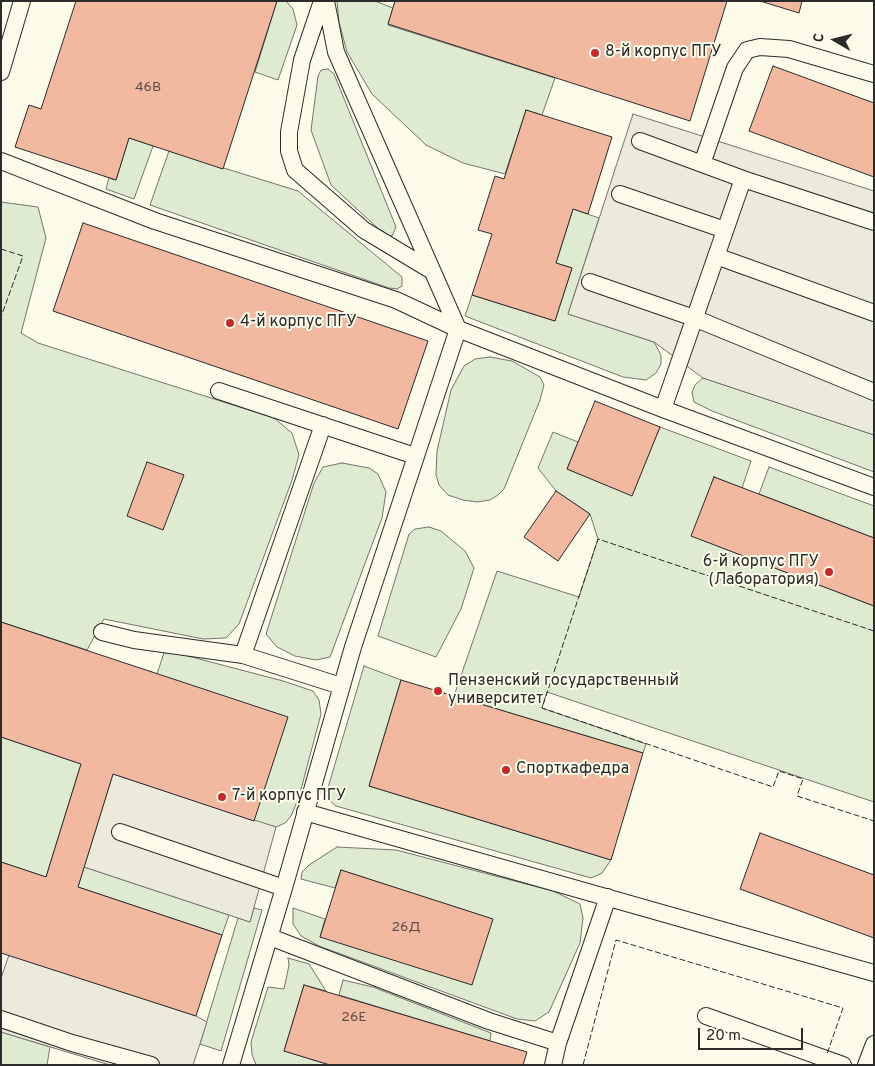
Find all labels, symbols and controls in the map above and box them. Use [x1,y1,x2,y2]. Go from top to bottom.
north arrow [810,15,860,65]
text: С [811,32,829,43]
place label: 8-й корпус ПГУ [605,43,721,63]
marker: 8-й корпус ПГУ [589,47,601,59]
house number: 46В [135,80,161,96]
place label: 4-й корпус ПГУ [240,313,357,333]
marker: 4-й корпус ПГУ [224,317,236,329]
place label: 6-й корпус ПГУ (Лаборатория) [703,553,819,591]
marker: 6-й корпус ПГУ (Лаборатория) [823,566,835,578]
place label: Пензенский государственный университет [448,672,679,710]
marker: Пензенский государственный университет [432,685,444,697]
place label: Спорткафедра [516,760,629,780]
marker: Спорткафедра [500,764,512,776]
place label: 7-й корпус ПГУ [232,787,346,807]
marker: 7-й корпус ПГУ [216,791,228,803]
house number: 26Д [392,920,420,936]
house number: 26Е [341,1010,367,1026]
scale bar [700,1018,805,1050]
text: 20 m [706,1027,741,1046]

